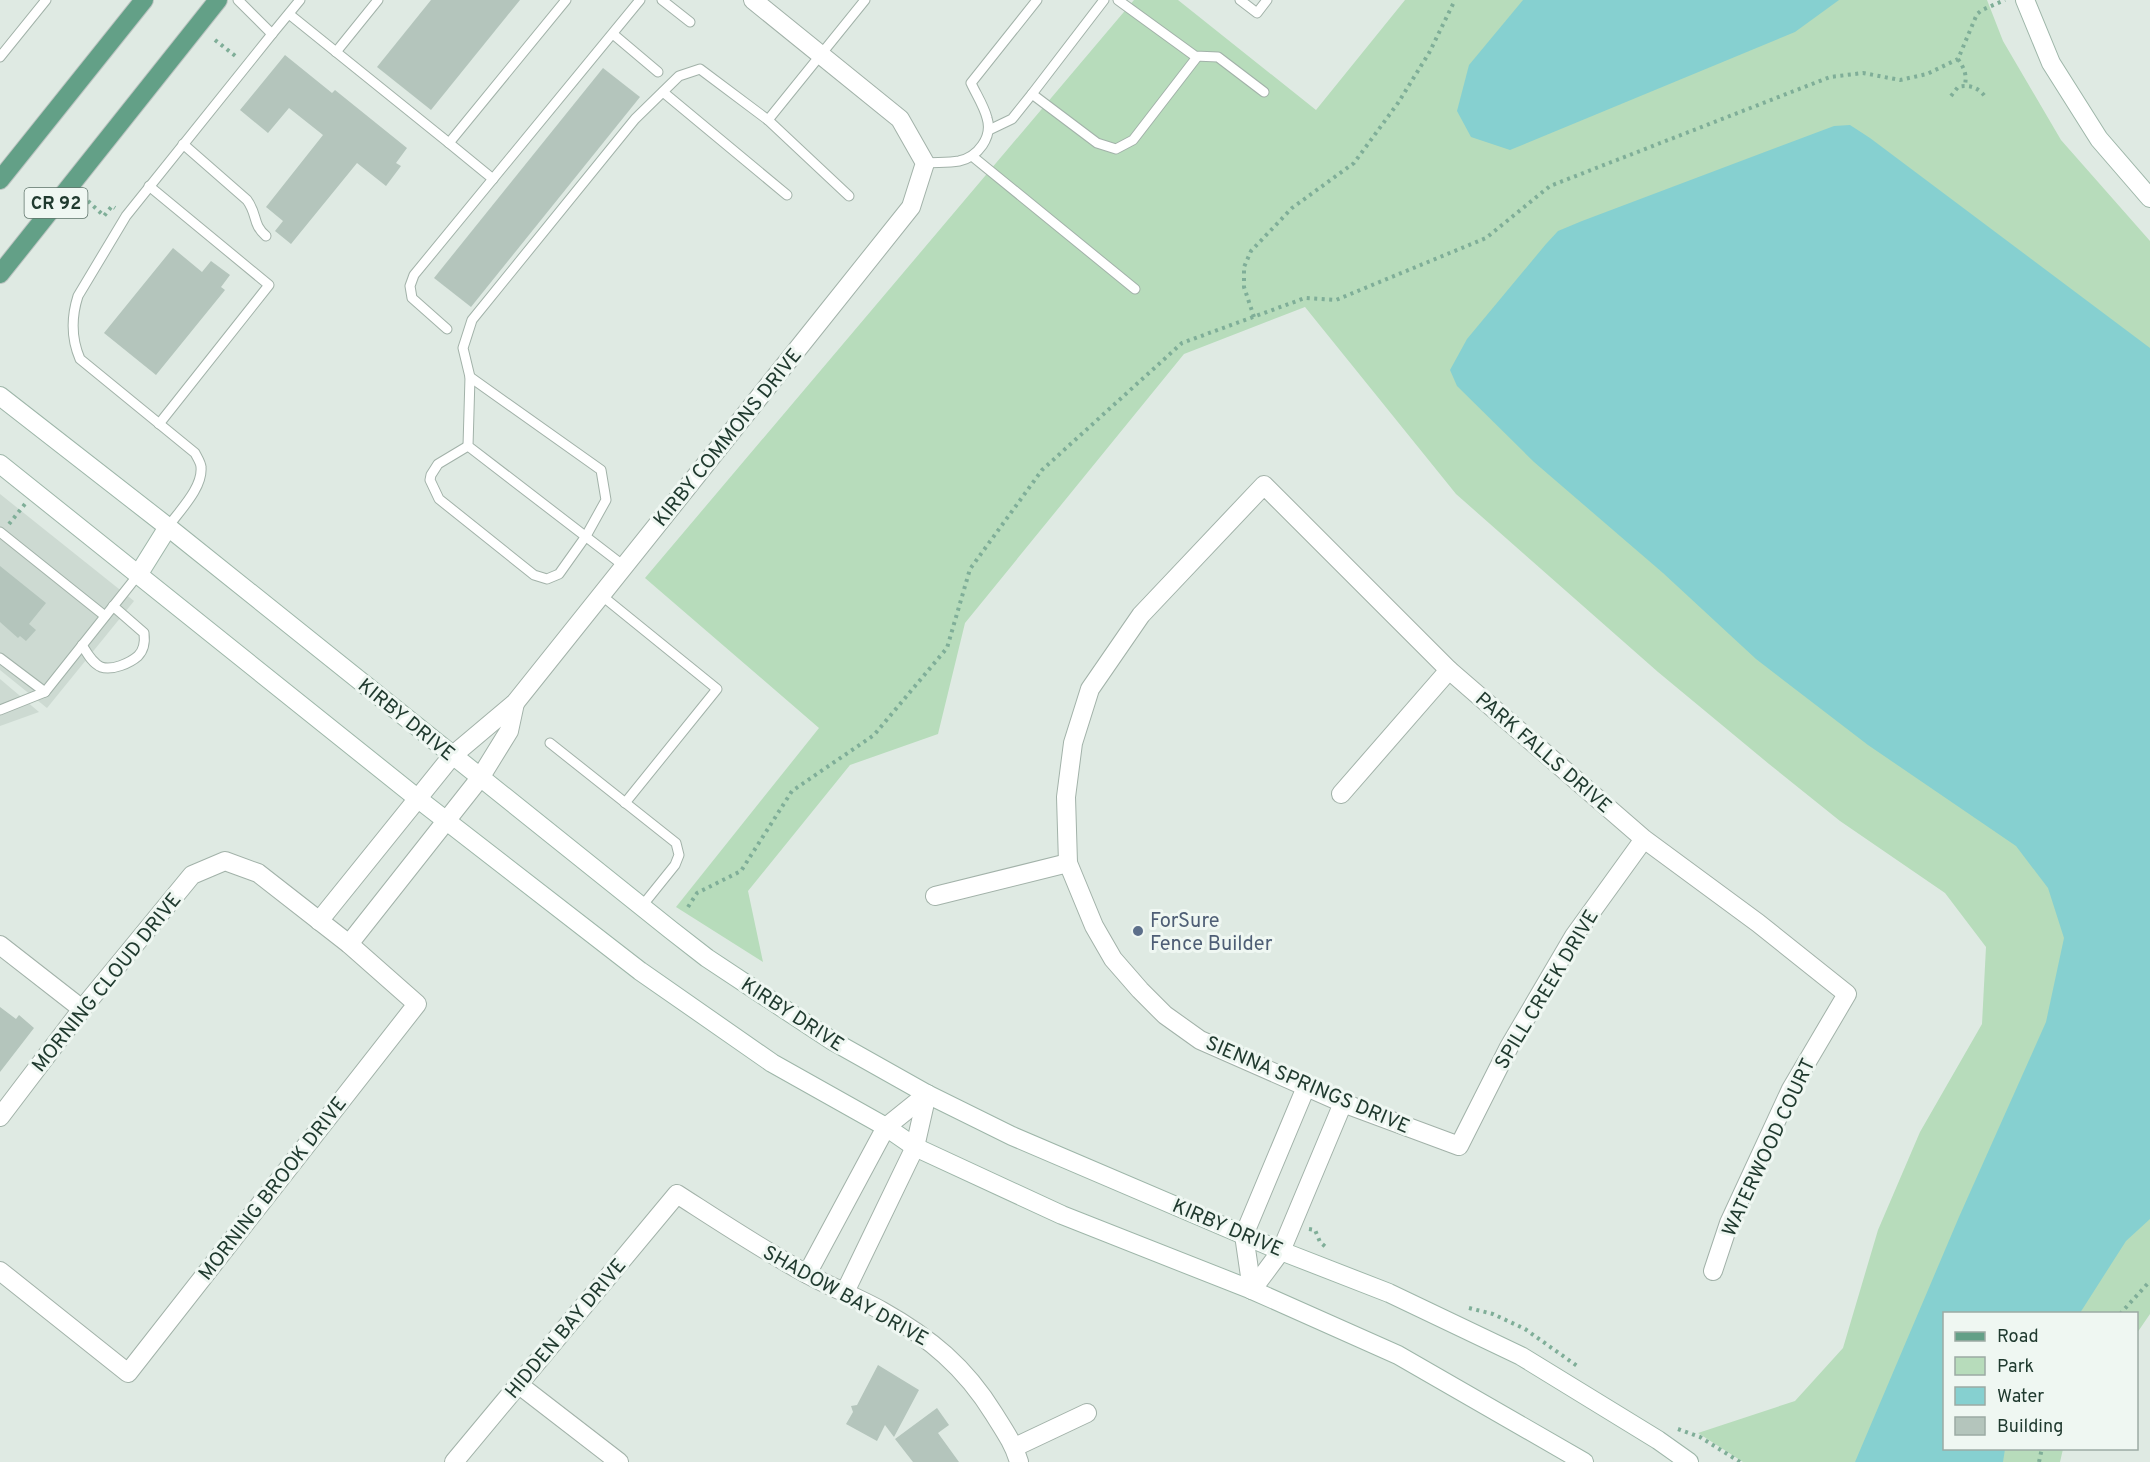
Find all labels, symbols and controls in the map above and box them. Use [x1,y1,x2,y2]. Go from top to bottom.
road number: CR 92 [25,188,88,218]
street label: KIRBY COMMONS DRIVE [649,344,809,533]
street label: KIRBY DRIVE [352,673,460,768]
street label: PARK FALLS DRIVE [1469,687,1616,820]
street label: MORNING CLOUD DRIVE [27,888,188,1078]
street label: SPILL CREEK DRIVE [1490,906,1606,1075]
place label: ForSure Fence Builder [1150,909,1273,958]
marker: ForSure Fence Builder [1131,924,1145,938]
street label: KIRBY DRIVE [735,973,848,1059]
street label: SIENNA SPRINGS DRIVE [1201,1031,1413,1141]
street label: WATERWOOD COURT [1717,1055,1822,1241]
street label: MORNING BROOK DRIVE [194,1092,354,1286]
street label: KIRBY DRIVE [1168,1194,1286,1264]
street label: SHADOW BAY DRIVE [758,1240,932,1353]
street label: HIDDEN BAY DRIVE [500,1254,633,1405]
legend [1943,1312,2138,1450]
text: Road [1997,1326,2039,1349]
text: Park [1997,1356,2034,1379]
text: Water [1997,1386,2044,1409]
text: Building [1997,1416,2063,1439]

